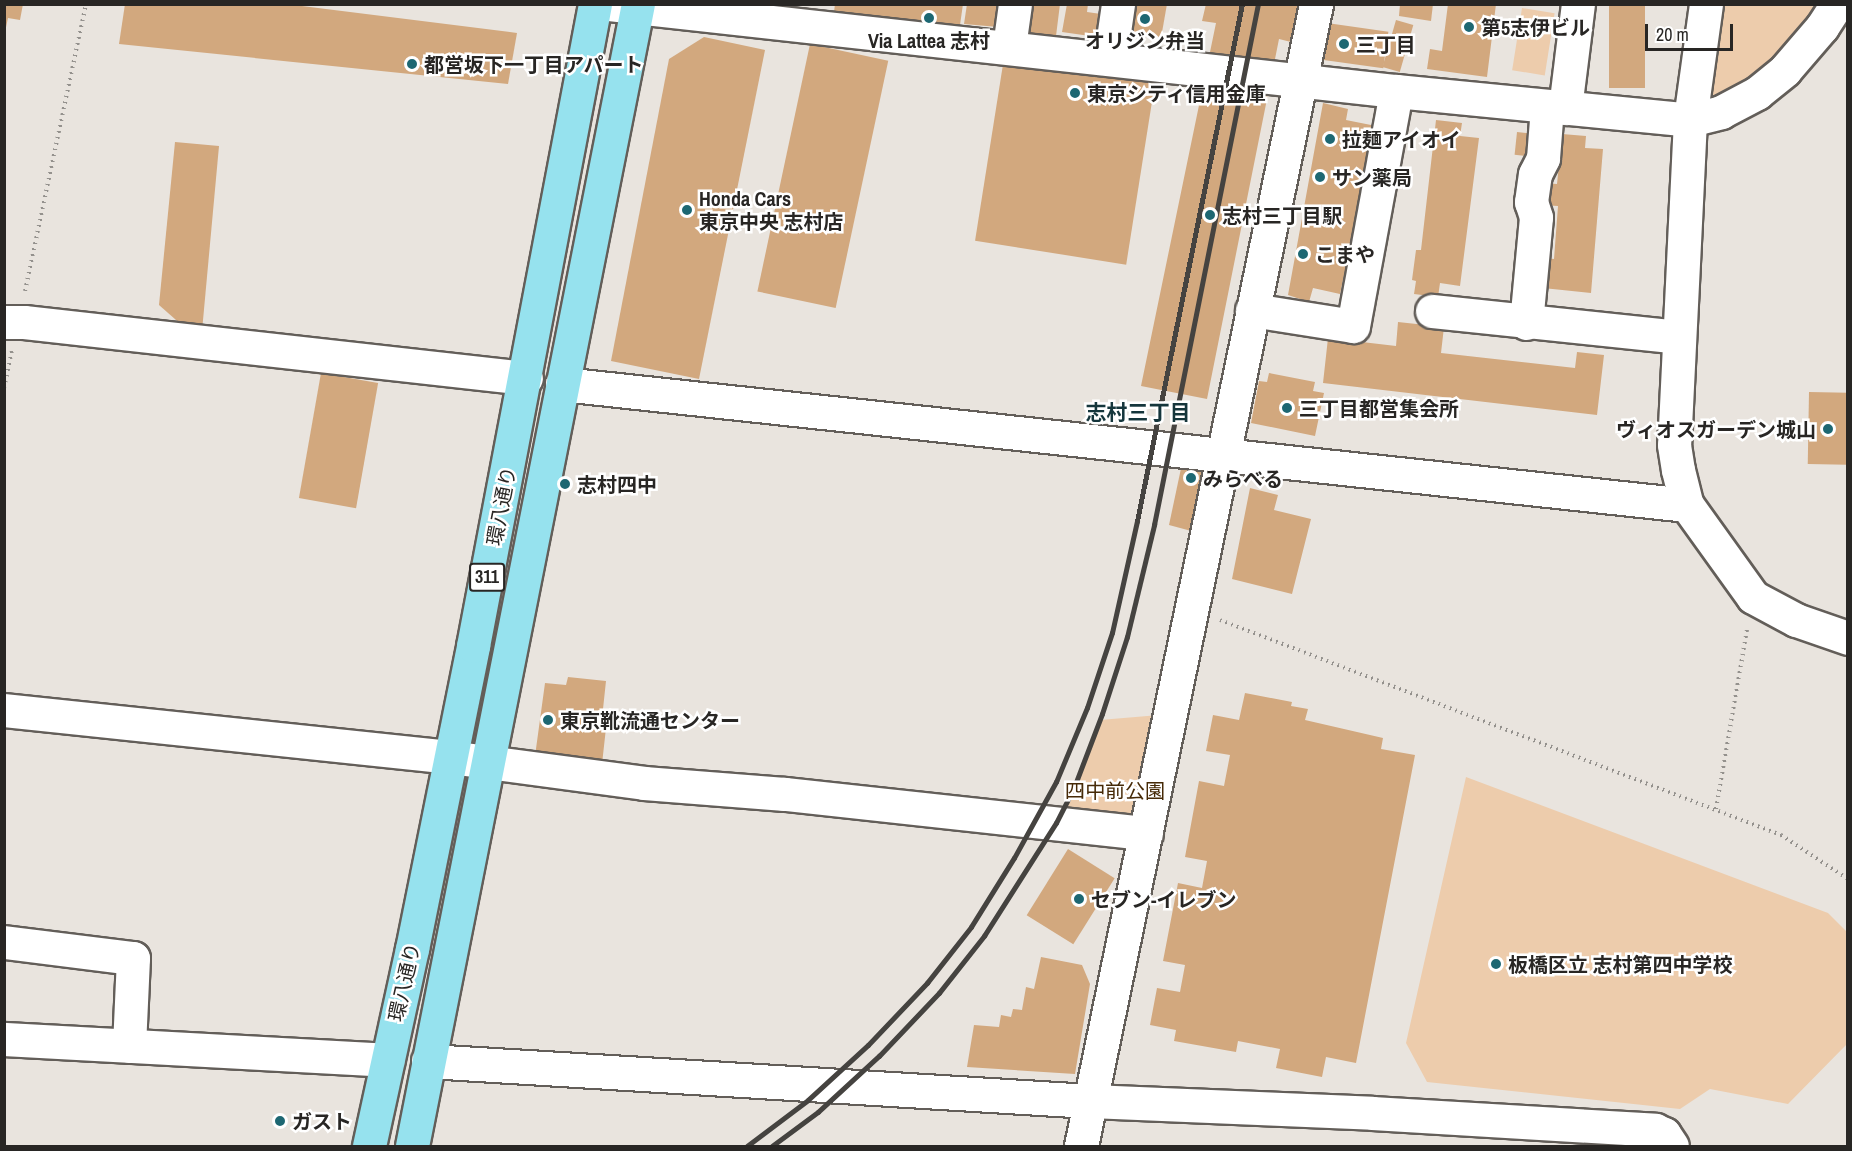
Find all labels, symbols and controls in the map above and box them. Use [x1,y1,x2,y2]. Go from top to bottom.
marker: Via Lattea 志村 [922,11,936,25]
marker: オリジン弁当 [1138,12,1152,26]
scale bar [1648,12,1736,50]
place label: 第5志伊ビル [1481,15,1590,39]
marker: 第5志伊ビル [1462,20,1476,34]
text: 20 m [1656,22,1689,47]
place label: Via Lattea 志村 [868,28,990,52]
place label: オリジン弁当 [1085,28,1205,52]
place label: 三丁目 [1356,32,1416,56]
marker: 三丁目 [1337,37,1351,51]
place label: 都営坂下一丁目アパート [424,52,644,76]
marker: 都営坂下一丁目アパート [405,57,419,71]
place label: 東京シティ信用金庫 [1087,81,1267,105]
marker: 東京シティ信用金庫 [1068,86,1082,100]
place label: 拉麺アイオイ [1342,127,1462,151]
marker: 拉麺アイオイ [1323,132,1337,146]
place label: サン薬局 [1332,165,1412,189]
marker: サン薬局 [1313,170,1327,184]
place label: Honda Cars 東京中央 志村店 [699,186,844,233]
marker: Honda Cars 東京中央 志村店 [680,203,694,217]
place label: 志村三丁目駅 [1222,203,1342,227]
marker: 志村三丁目駅 [1203,208,1217,222]
place label: こまや [1315,242,1375,266]
marker: こまや [1296,247,1310,261]
place label: 三丁目都営集会所 [1299,396,1459,420]
district label: 志村三丁目 [1086,400,1190,426]
marker: 三丁目都営集会所 [1280,401,1294,415]
place label: ヴィオスガーデン城山 [1616,417,1816,441]
marker: ヴィオスガーデン城山 [1821,422,1835,436]
street label: 環八通り [482,464,520,548]
place label: みらべる [1203,466,1283,490]
marker: みらべる [1184,471,1198,485]
place label: 志村四中 [577,472,657,496]
marker: 志村四中 [558,477,572,491]
road number: 311 [469,562,505,592]
place label: 東京靴流通センター [560,708,740,732]
marker: 東京靴流通センター [541,713,555,727]
park label: 四中前公園 [1065,778,1165,802]
place label: セブン-イレブン [1091,887,1236,911]
marker: セブン-イレブン [1072,892,1086,906]
street label: 環八通り [383,940,425,1024]
place label: 板橋区立 志村第四中学校 [1508,952,1733,976]
marker: 板橋区立 志村第四中学校 [1489,957,1503,971]
place label: ガスト [292,1109,352,1133]
marker: ガスト [273,1114,287,1128]

